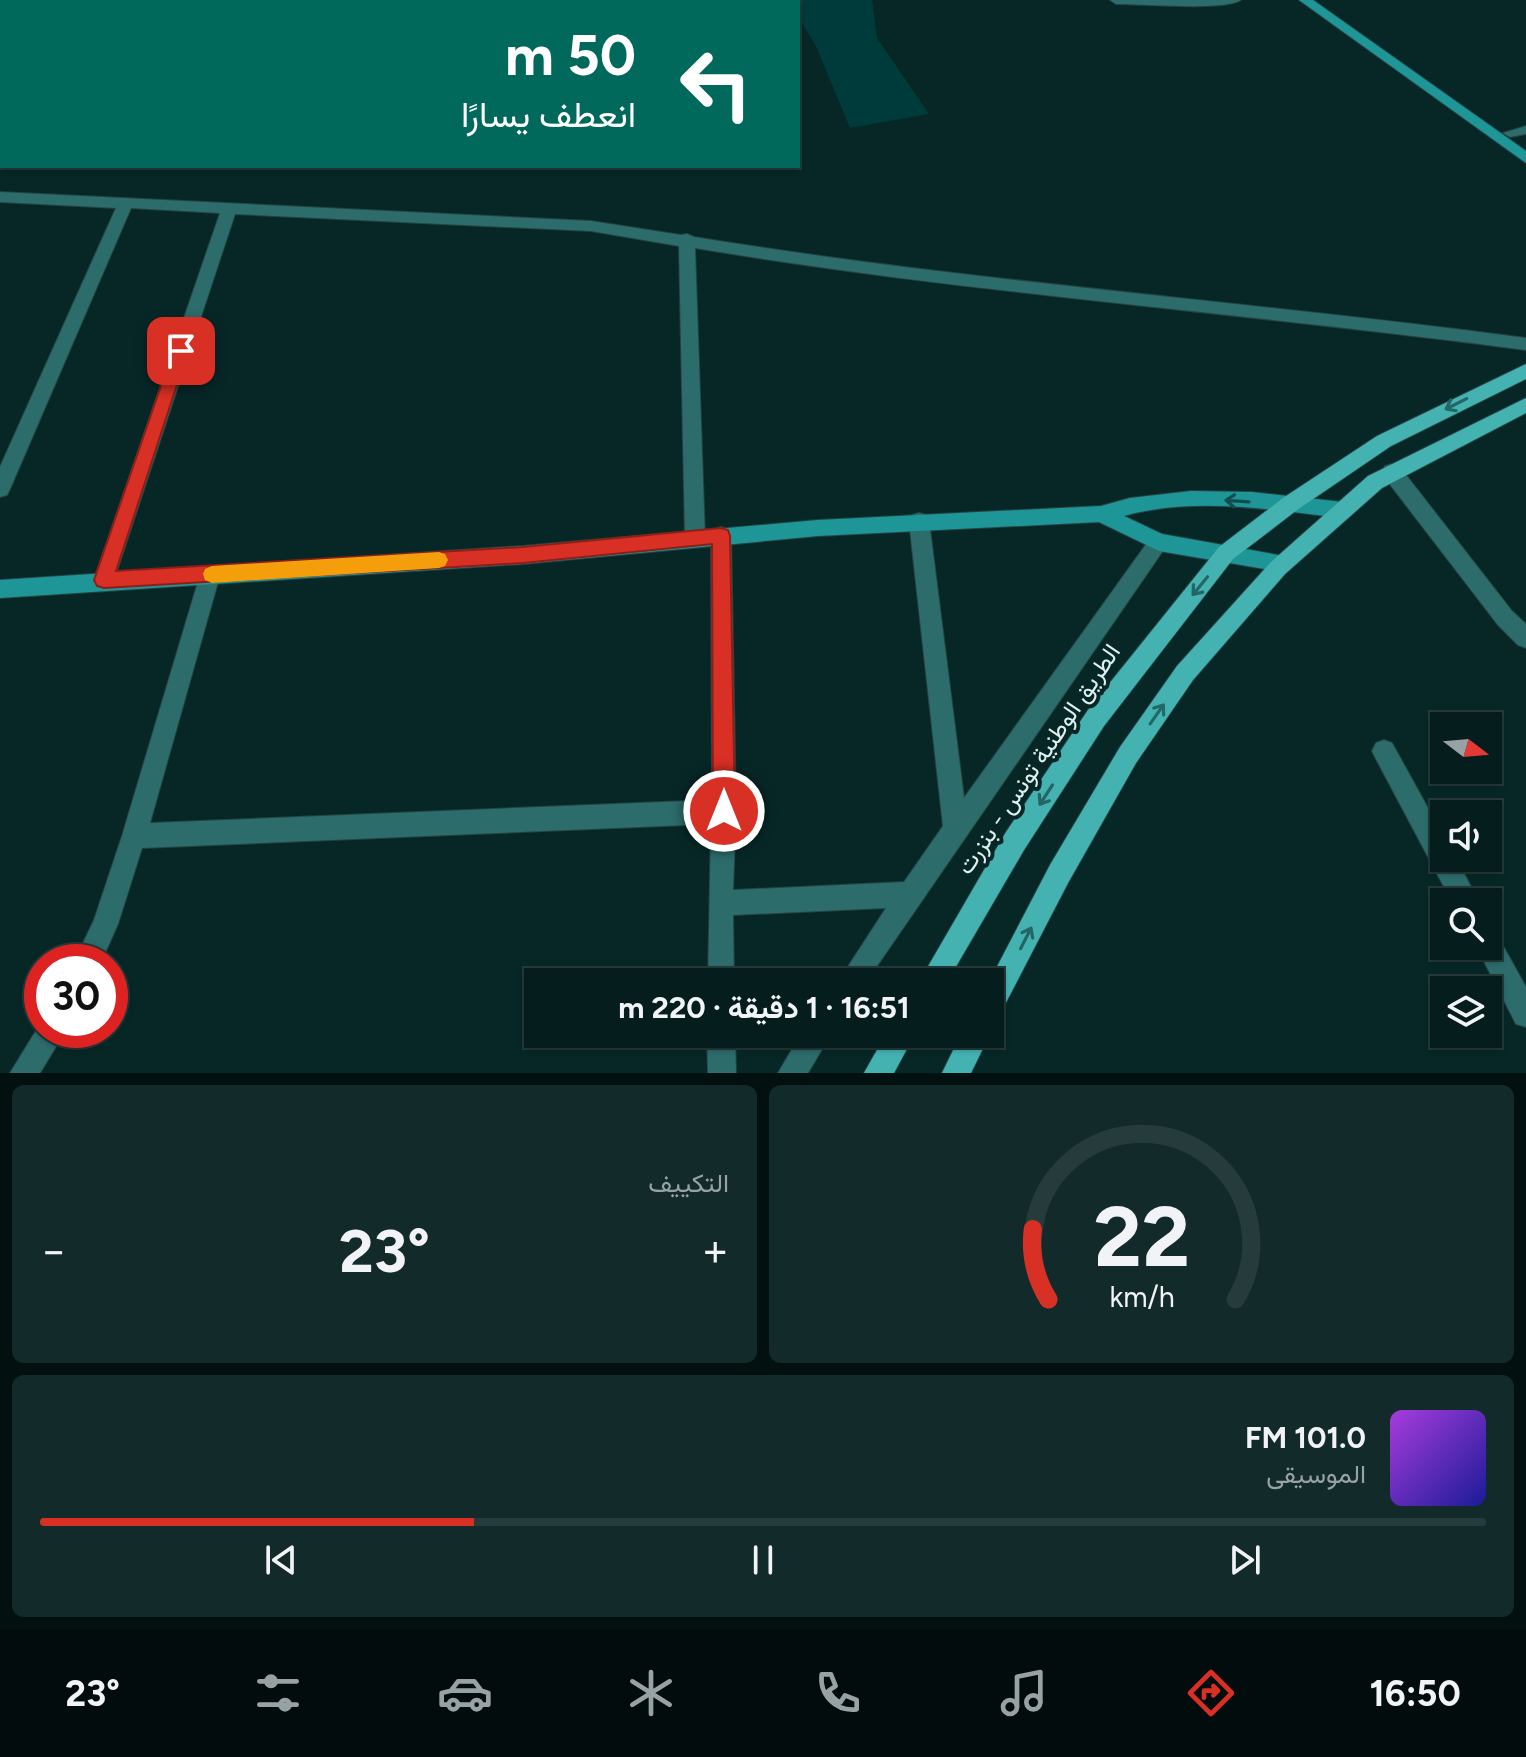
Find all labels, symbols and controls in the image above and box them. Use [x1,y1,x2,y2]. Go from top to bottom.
text: 50 m [505,22,636,89]
icon: left [664,32,768,136]
text: انعطف يسارًا [461,93,636,136]
pin [147,317,215,385]
icon: arrive [159,329,203,373]
one-way arrow [1444,397,1468,413]
one-way arrow [1224,493,1251,508]
one-way arrow [1191,575,1209,596]
street label: الطريق الوطنية تونس - بنزرت [950,638,1127,880]
one-way arrow [1149,703,1165,725]
north arrow [1430,712,1502,784]
map controls [1430,712,1502,1048]
position arrow [682,769,766,853]
one-way arrow [1037,783,1054,805]
button: sound [1430,800,1502,872]
button: search [1430,888,1502,960]
one-way arrow [1018,926,1034,950]
speed limit sign: 30 [24,944,128,1048]
button: layers [1430,976,1502,1048]
text: 16:51 · 1 دقيقة · 220 m [618,989,910,1026]
text: التكييف [648,1167,729,1199]
text: 22 [1093,1187,1190,1287]
text: 23° [339,1215,430,1287]
text: − [40,1224,67,1277]
text: + [702,1224,729,1277]
text: km/h [1109,1280,1174,1314]
text: 101.0 FM [1245,1419,1366,1456]
text: الموسيقى [1266,1458,1366,1490]
icon: previous [259,1538,303,1582]
icon: pause [741,1538,785,1582]
icon: next [1223,1538,1267,1582]
icon: filters [250,1665,306,1721]
icon: car [437,1665,493,1721]
icon: climate [623,1665,679,1721]
icon: phone [810,1665,866,1721]
icon: music [996,1665,1052,1721]
icon: directions [1183,1665,1239,1721]
text: 23° [65,1672,120,1715]
text: 16:50 [1370,1672,1461,1715]

